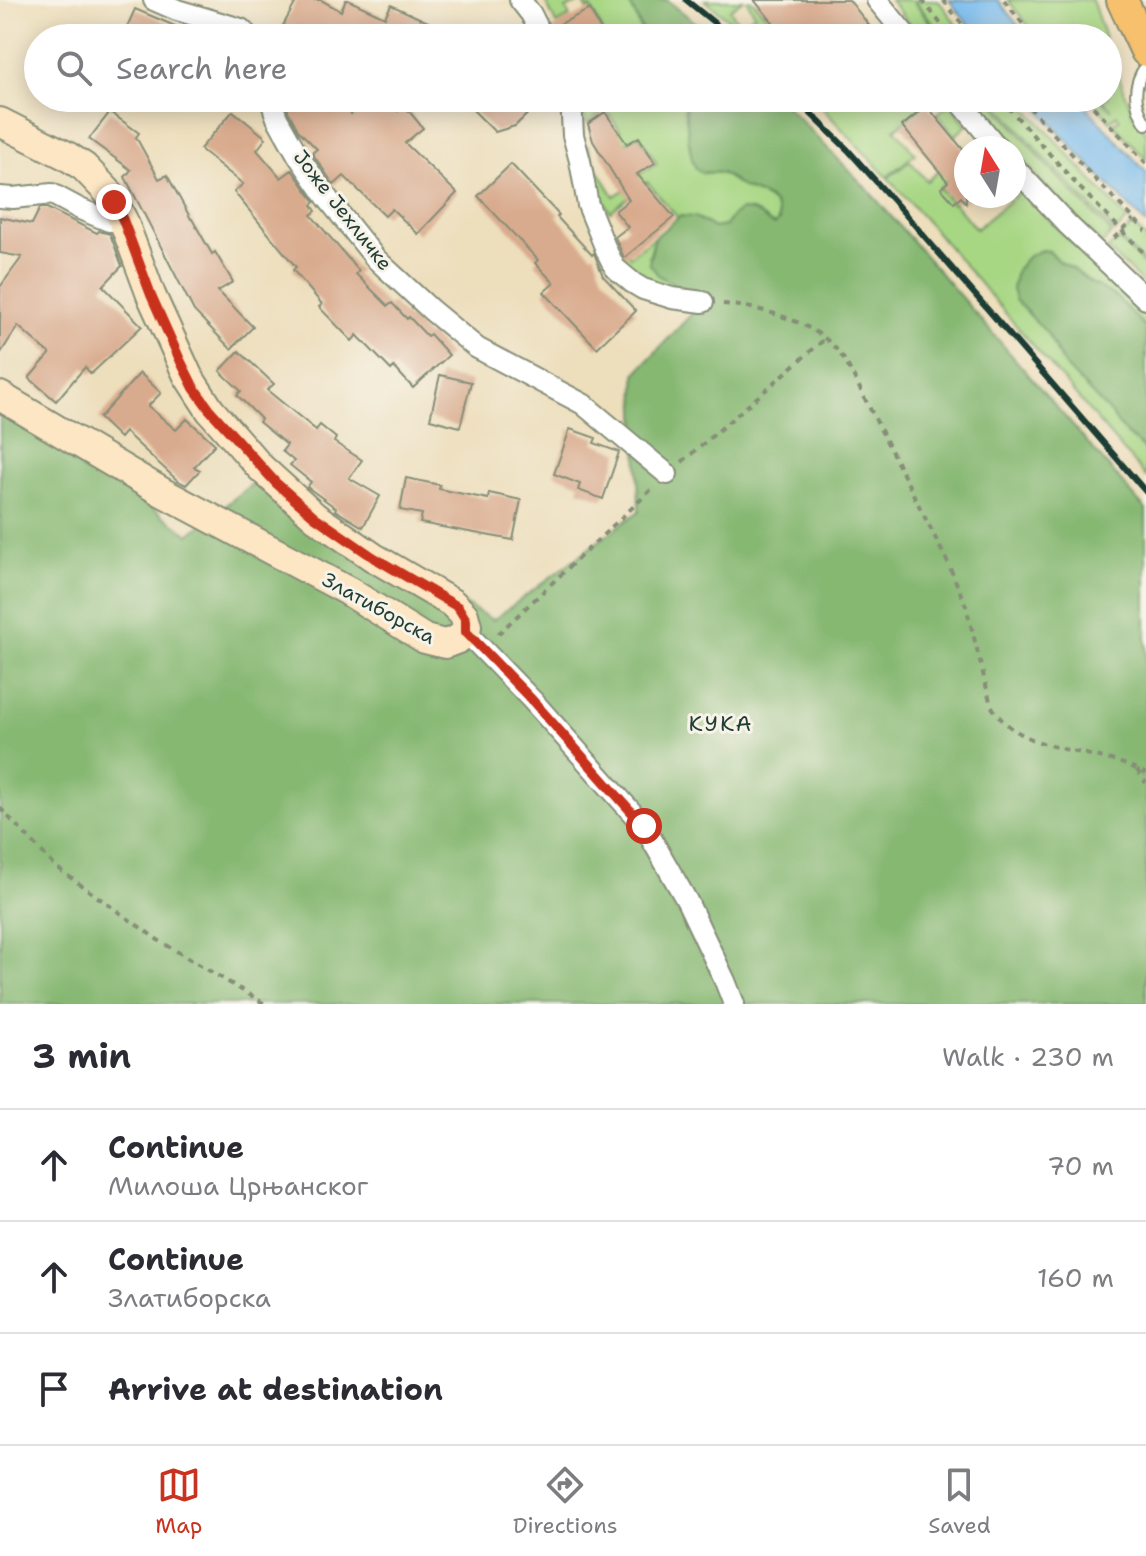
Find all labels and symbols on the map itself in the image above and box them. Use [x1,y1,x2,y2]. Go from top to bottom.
north arrow [954,136,1026,208]
street label: Јоже Јехличке [288,144,398,276]
route end [96,184,132,220]
street label: Златиборска [318,566,441,650]
district label: КУКА [689,709,753,738]
route start [626,808,662,844]

